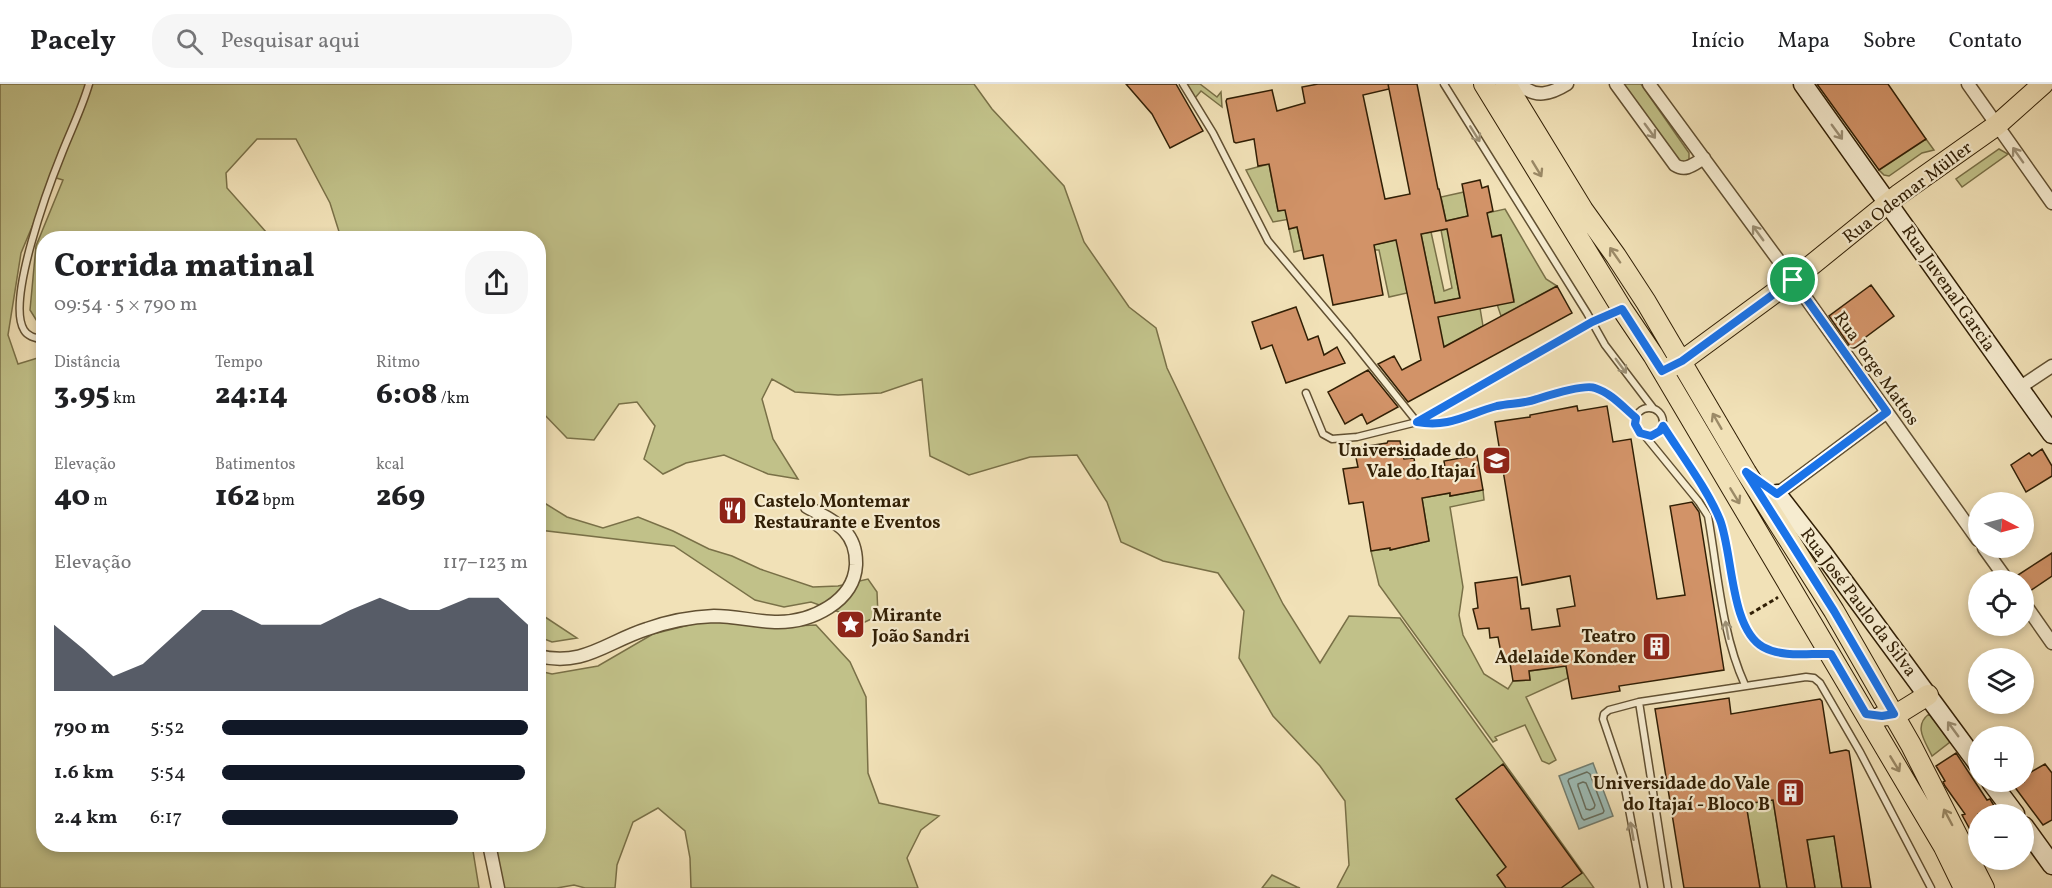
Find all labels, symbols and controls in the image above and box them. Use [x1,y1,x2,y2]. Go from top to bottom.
search box [152,14,572,68]
text: Pacely [30,22,116,61]
icon: search [173,25,206,58]
text: Pesquisar aqui [221,26,360,57]
text: Início [1691,27,1744,56]
text: Mapa [1777,27,1830,56]
text: Sobre [1863,27,1916,56]
text: Contato [1949,27,2022,56]
one-way arrow [1644,123,1657,139]
one-way arrow [1831,123,1843,139]
one-way arrow [1468,125,1481,142]
street label: Rua Odemar Müller [1838,136,1978,250]
one-way arrow [2012,147,2024,163]
one-way arrow [1532,160,1544,177]
street label: Rua Juvenal Garcia [1895,221,2001,357]
one-way arrow [1752,225,1765,241]
text: Corrida matinal [54,245,315,291]
one-way arrow [1609,247,1621,263]
button: share [465,251,528,314]
pin [1767,254,1818,305]
icon: arrive [1776,263,1809,296]
text: 09:54 · 5 × 790 m [54,291,197,319]
street label: Rua Jorge Mattos [1827,307,1925,431]
text: Distância [54,352,120,374]
text: Tempo [215,352,263,374]
text: Ritmo [376,352,420,374]
one-way arrow [1614,358,1627,374]
text: 3.95 [54,374,110,416]
text: 24:14 [215,374,288,416]
text: 6:08 [376,374,438,416]
text: km [110,388,136,410]
text: /km [438,388,470,410]
one-way arrow [1711,413,1723,430]
place label: Universidade do Vale do Itajaí [1338,439,1476,485]
school or university icon: Universidade do Vale do Itajaí [1481,444,1513,476]
text: Elevação [54,454,116,476]
text: Batimentos [215,454,295,476]
text: kcal [376,454,404,476]
text: 40 [54,476,90,518]
text: 162 [215,476,260,518]
text: 269 [376,476,425,518]
one-way arrow [1730,487,1742,504]
text: m [90,490,108,512]
text: bpm [260,490,295,512]
place label: Castelo Montemar Restaurante e Eventos [754,490,941,536]
north arrow [1968,492,2034,558]
map controls [1968,492,2034,870]
restaurant icon: Castelo Montemar Restaurante e Eventos [717,495,749,527]
street label: Rua José Paulo da Silva [1794,523,1922,682]
text: Elevação [54,549,131,577]
text: 117–123 m [442,549,528,577]
button: locate [1968,570,2034,636]
place label: Mirante João Sandri [871,604,970,650]
place icon: Mirante João Sandri [835,609,867,641]
one-way arrow [1721,620,1732,640]
place label: Teatro Adelaide Konder [1495,625,1636,671]
building icon: Teatro Adelaide Konder [1641,630,1673,662]
button: layers [1968,648,2034,714]
text: 790 m [54,714,110,742]
text: 5:52 [150,714,185,742]
one-way arrow [1947,722,1959,738]
button: + [1968,726,2034,792]
one-way arrow [1890,755,1902,772]
text: 1.6 km [54,759,114,787]
text: 5:54 [150,759,186,787]
place label: Universidade do Vale do Itajaí - Bloco B [1593,772,1770,818]
building icon: Universidade do Vale do Itajaí - Bloco B [1775,777,1807,809]
text: 2.4 km [54,804,118,832]
text: 6:17 [150,804,182,832]
button: − [1968,804,2034,870]
one-way arrow [1942,808,1954,826]
one-way arrow [1626,821,1637,841]

